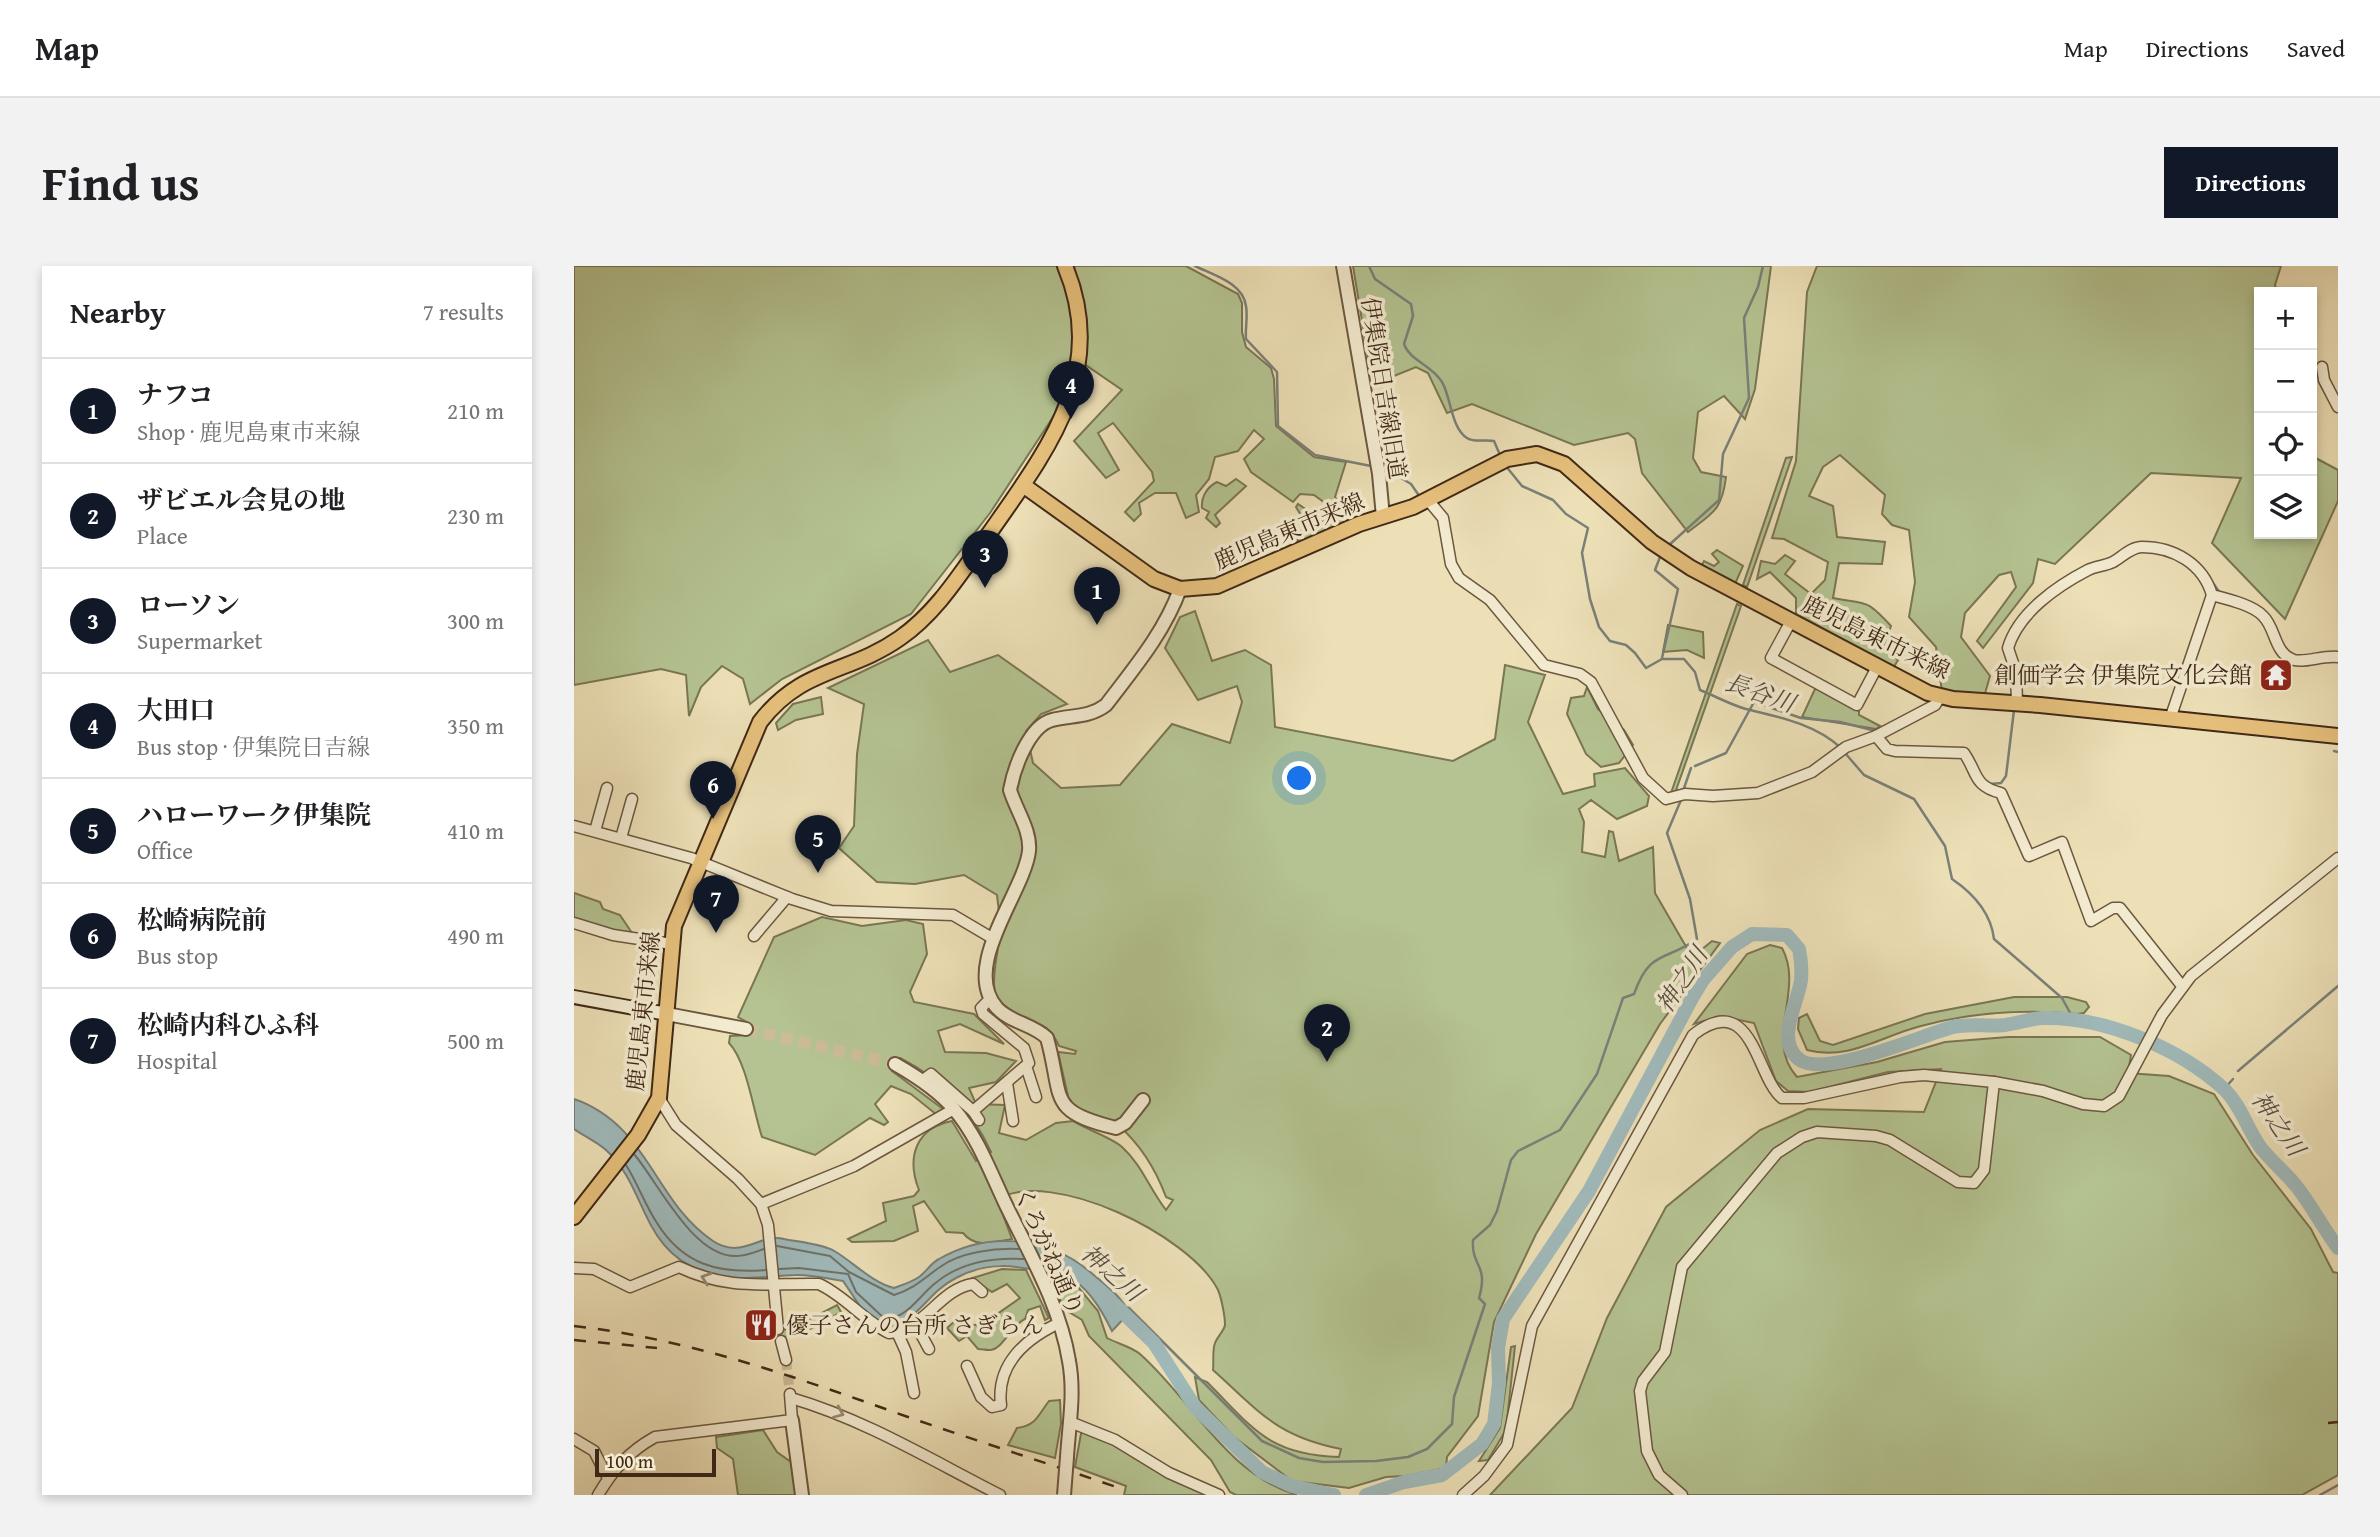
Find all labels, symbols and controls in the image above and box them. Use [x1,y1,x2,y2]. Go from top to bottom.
text: Map [35,24,99,72]
text: Map [2064,31,2108,66]
text: Directions [2146,31,2249,66]
text: Saved [2287,31,2345,66]
text: Find us [42,146,200,218]
button: Directions [2164,147,2338,218]
map controls [2254,287,2317,539]
button: + [2254,287,2317,350]
text: Nearby [70,290,166,334]
street label: 伊集院日吉線旧道 [1354,294,1415,481]
text: 7 results [423,295,504,328]
button: − [2254,350,2317,413]
pin: 4 [1048,361,1094,419]
text: ナフコ [137,375,214,414]
text: 1 [87,394,99,427]
text: 210 m [447,394,504,427]
button: locate [2254,413,2317,476]
text: Shop · 鹿児島東市来線 [137,415,360,448]
button: layers [2254,476,2317,539]
text: ザビエル会見の地 [137,480,345,519]
street label: 鹿児島東市来線 [1208,484,1369,577]
text: 2 [87,499,99,532]
text: 230 m [447,499,504,532]
text: Place [137,519,188,552]
pin: 3 [962,530,1008,588]
pin: 1 [1074,567,1120,625]
text: ローソン [137,585,240,624]
street label: 鹿児島東市来線 [1797,586,1956,687]
text: 3 [87,604,99,637]
text: 300 m [447,604,504,637]
text: Supermarket [137,624,263,657]
temple icon: 創価学会 伊集院文化会館 [2257,656,2295,694]
place label: 創価学会 伊集院文化会館 [1994,658,2252,691]
water label: 長谷川 [1720,664,1803,722]
text: 大田口 [137,690,215,729]
text: 4 [87,709,99,742]
text: 350 m [447,709,504,742]
text: Bus stop · 伊集院日吉線 [137,730,370,763]
pin: 6 [690,761,736,819]
your location [1282,761,1316,795]
text: ハローワーク伊集院 [137,795,371,834]
text: 5 [87,814,99,847]
text: 410 m [447,814,504,847]
pin: 5 [795,815,841,873]
text: Office [137,834,193,867]
pin: 7 [693,875,739,933]
text: 松崎病院前 [137,900,267,939]
text: 6 [87,919,99,952]
text: 490 m [447,919,504,952]
street label: 鹿児島東市来線 [618,929,667,1093]
water label: 神之川 [1647,937,1717,1019]
text: Bus stop [137,939,218,972]
pin: 2 [1304,1004,1350,1062]
text: 松崎内科ひふ科 [137,1005,319,1044]
text: 7 [87,1024,99,1057]
text: 500 m [447,1024,504,1057]
text: Hospital [137,1044,217,1077]
water label: 神之川 [2243,1084,2315,1166]
street label: くろがね通り [1006,1181,1093,1321]
water label: 神之川 [1074,1236,1153,1311]
one-way arrow [700,1272,712,1286]
restaurant icon: 優子さんの台所 さぎらん [742,1306,780,1344]
place label: 優子さんの台所 さぎらん [786,1308,1044,1341]
one-way arrow [833,1405,845,1419]
scale bar [595,1446,716,1478]
text: 100 m [606,1447,653,1475]

